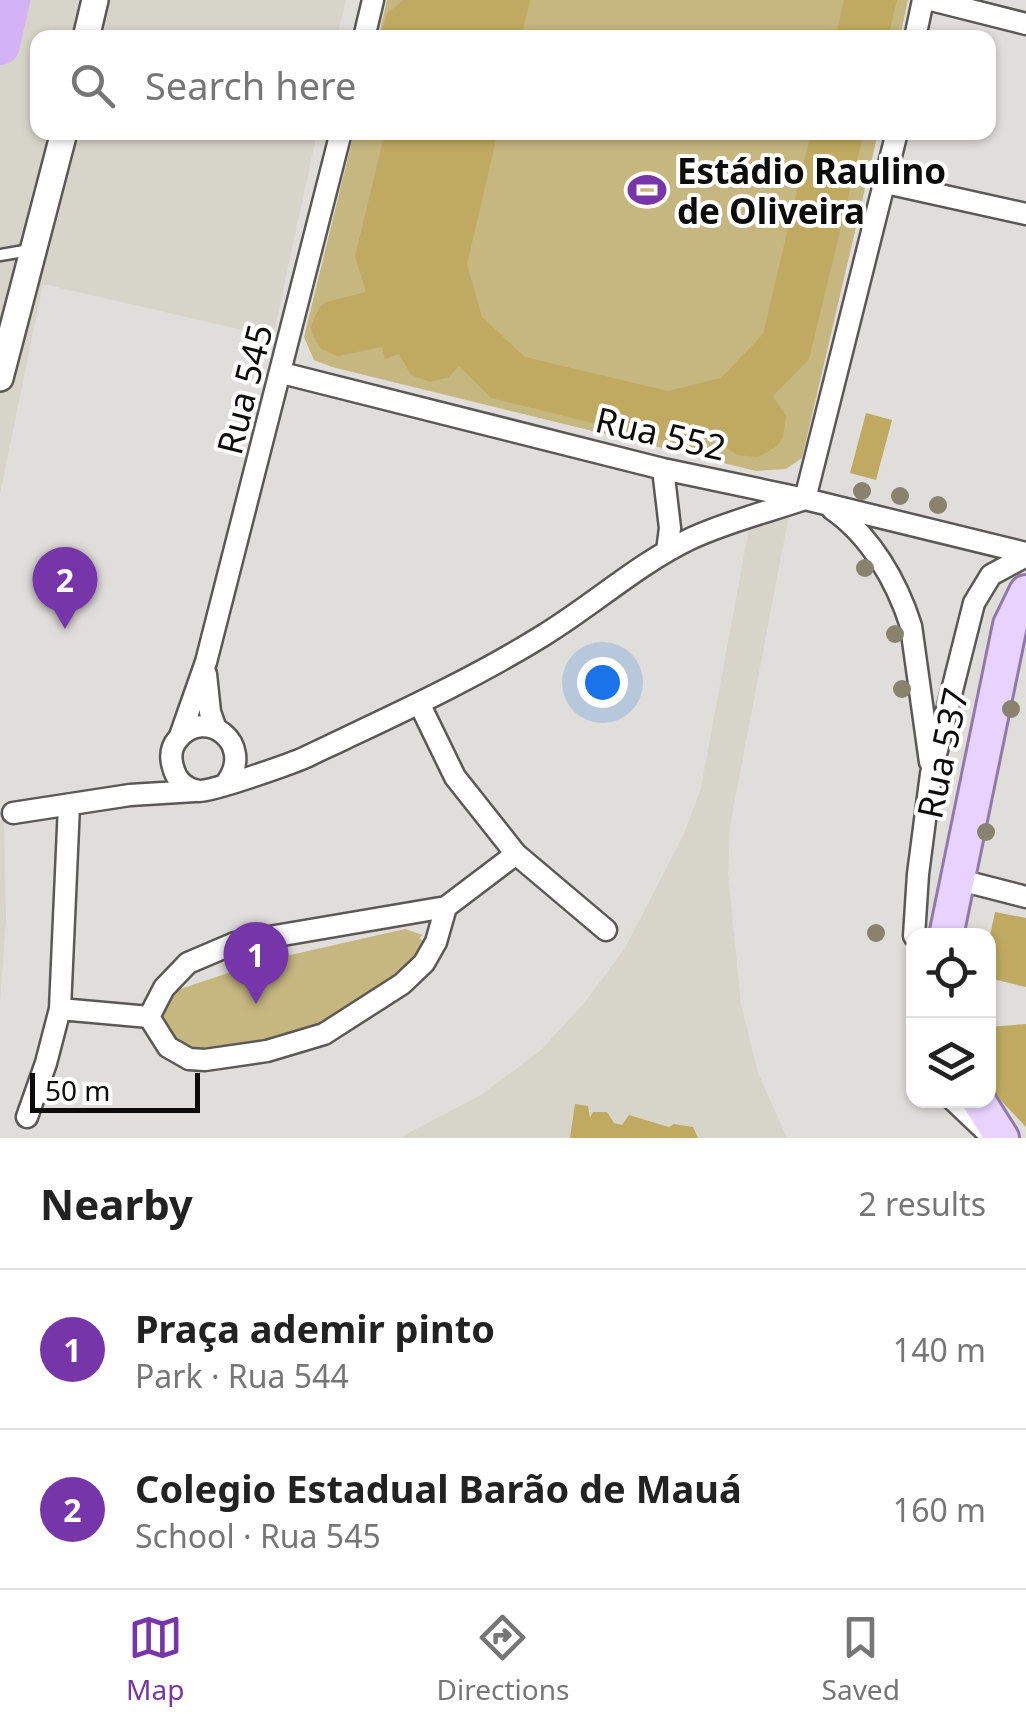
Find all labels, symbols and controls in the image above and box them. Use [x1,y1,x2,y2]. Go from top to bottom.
search box [30,30,996,140]
icon: search [65,58,120,113]
text: Search here [145,59,356,111]
place label: Estádio Raulino de Oliveira [677,147,946,234]
sports icon: Estádio Raulino de Oliveira [626,169,668,211]
street label: Rua 545 [205,319,283,459]
street label: Rua 552 [591,395,731,471]
pin: 2 [32,546,98,629]
your location [577,657,628,708]
street label: Rua 537 [905,683,979,823]
pin: 1 [224,922,288,1004]
map controls [906,928,996,1108]
button: locate [906,928,996,1018]
button: layers [906,1018,996,1108]
scale bar [30,1068,200,1112]
text: 50 m [45,1071,111,1109]
text: Nearby [40,1175,193,1232]
text: 2 results [859,1182,986,1225]
text: Praça ademir pinto [135,1302,495,1354]
text: 1 [63,1328,82,1371]
text: 140 m [893,1328,986,1371]
text: Park · Rua 544 [135,1354,349,1397]
text: Colegio Estadual Barão de Mauá [135,1462,742,1514]
text: 2 [63,1488,82,1531]
text: 160 m [893,1488,986,1531]
text: School · Rua 545 [135,1514,381,1557]
tab: Map [126,1610,184,1708]
tab: Directions [437,1610,569,1708]
tab: Saved [822,1610,900,1708]

